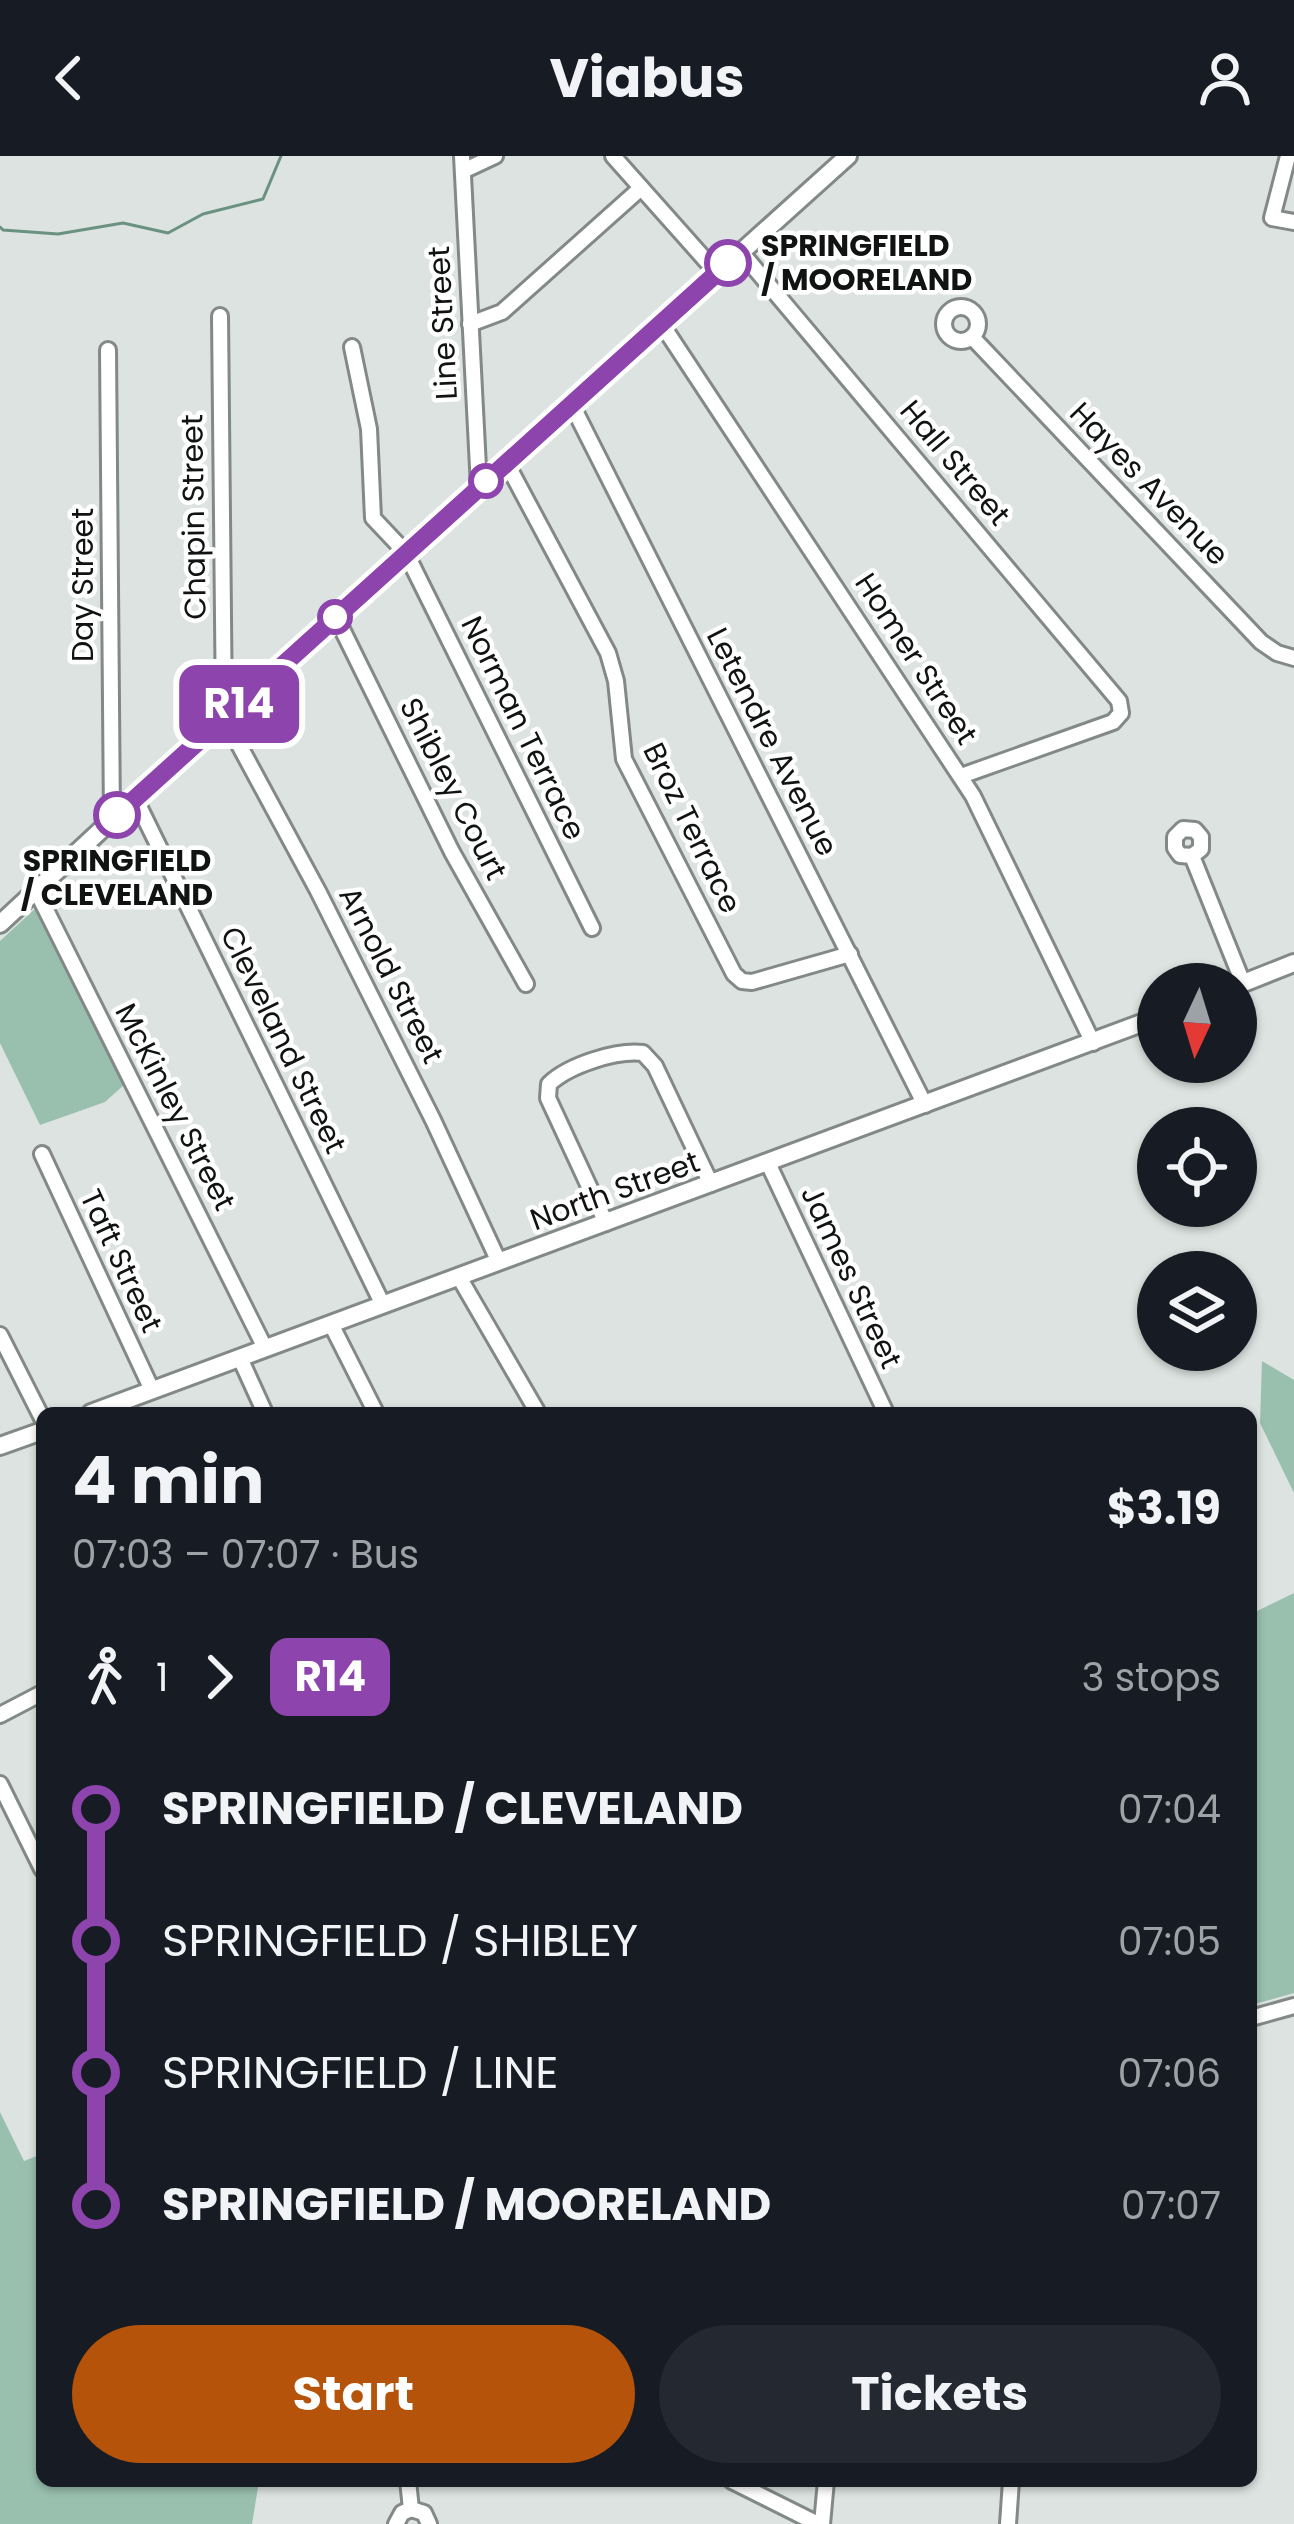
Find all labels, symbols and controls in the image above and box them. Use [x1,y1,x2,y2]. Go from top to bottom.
text: Viabus [549,40,745,116]
icon: back [36,45,102,111]
icon: person [1192,45,1258,111]
place label: SPRINGFIELD / MOORELAND [761,224,972,301]
marker: SPRINGFIELD / MOORELAND [706,241,750,285]
street label: Line Street [417,245,468,401]
street label: Hall Street [890,391,1021,535]
street label: Hayes Avenue [1060,392,1239,575]
street label: Chapin Street [170,414,217,620]
unlabelled marker [470,465,502,497]
street label: Day Street [61,508,104,662]
street label: Homer Street [845,565,988,753]
unlabelled marker [319,601,351,633]
street label: Norman Terrace [451,609,596,847]
street label: Letendre Avenue [696,620,849,863]
line badge: R14 [170,665,308,743]
text: R14 [203,674,275,733]
street label: Shibley Court [389,690,518,887]
street label: Broz Terrace [633,735,752,920]
marker: SPRINGFIELD / CLEVELAND [95,793,139,837]
place label: SPRINGFIELD / CLEVELAND [21,839,213,916]
street label: Arnold Street [328,879,454,1071]
street label: Cleveland Street [210,919,357,1160]
north arrow [1137,963,1257,1083]
map controls [1137,963,1257,1371]
street label: McKinley Street [105,996,246,1218]
button: locate [1137,1107,1257,1227]
street label: North Street [524,1140,706,1241]
street label: James Street [790,1178,913,1375]
street label: Taft Street [70,1182,173,1339]
button: layers [1137,1251,1257,1371]
text: 4 min [72,1434,265,1526]
text: $3.19 [1107,1477,1221,1540]
text: 07:03 – 07:07 · Bus [72,1527,419,1582]
icon: walk [72,1644,138,1710]
icon: forward [186,1644,252,1710]
text: R14 [294,1647,366,1706]
text: 1 [156,1650,168,1705]
text: 3 stops [1081,1650,1221,1705]
text: SPRINGFIELD / CLEVELAND [162,1777,743,1840]
text: 07:04 [1118,1782,1221,1837]
text: SPRINGFIELD / SHIBLEY [162,1909,638,1972]
text: 07:05 [1118,1914,1221,1969]
text: SPRINGFIELD / LINE [162,2041,558,2104]
text: 07:06 [1118,2046,1221,2101]
text: SPRINGFIELD / MOORELAND [162,2173,771,2236]
text: 07:07 [1121,2178,1221,2233]
button: Start [72,2325,635,2463]
button: Tickets [659,2325,1221,2463]

